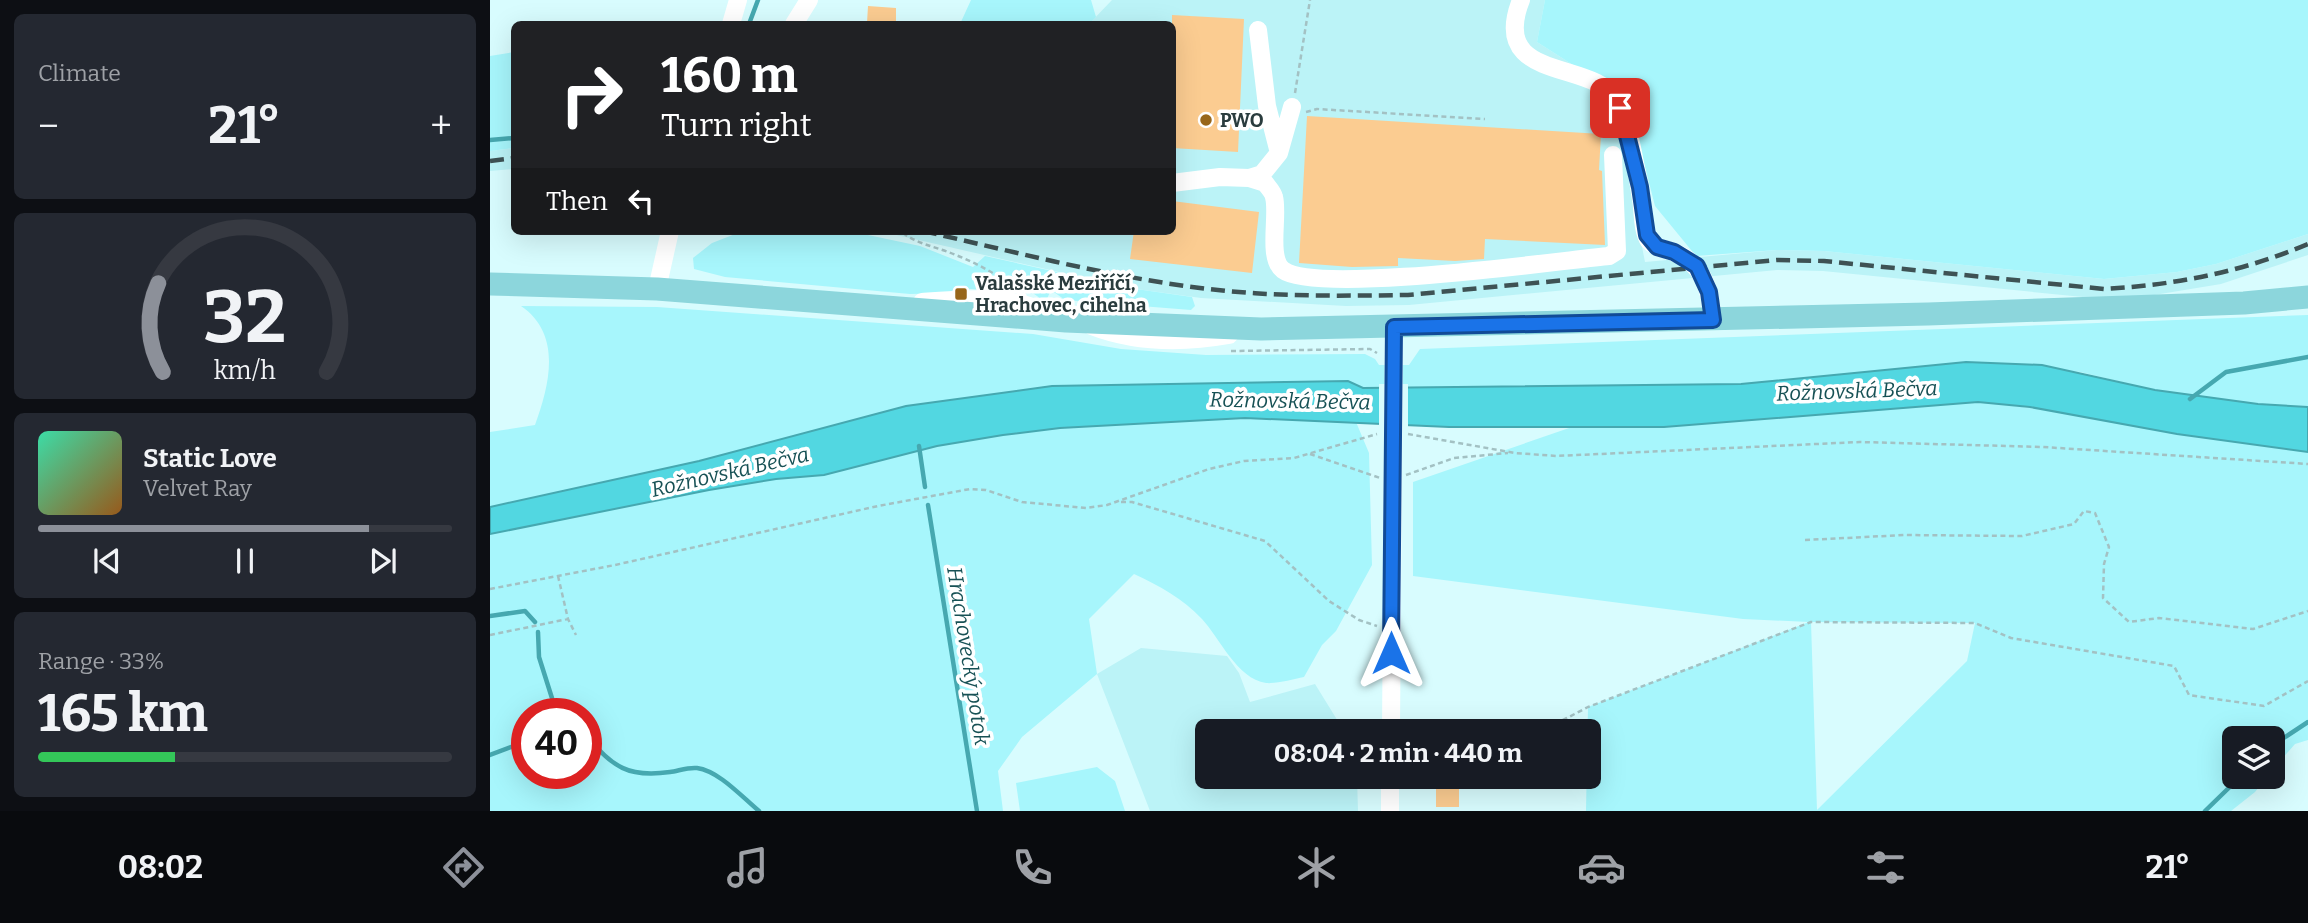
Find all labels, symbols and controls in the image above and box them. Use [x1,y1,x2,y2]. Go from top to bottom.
text: 160 m [661,46,798,105]
icon: right [546,49,637,140]
text: Climate [38,59,121,87]
pin [1590,78,1650,138]
icon: arrive [1601,89,1639,127]
text: 21° [208,94,281,157]
text: − [38,103,59,149]
text: + [430,103,452,149]
text: Turn right [661,106,812,144]
place label: PWO [1220,109,1264,132]
marker: PWO [1198,112,1214,128]
icon: left [622,182,660,220]
text: Then [546,186,608,217]
place label: Valašské Meziříčí, Hrachovec, cihelna [975,272,1147,317]
text: 32 [204,274,286,361]
marker: Valašské Meziříčí, Hrachovec, cihelna [953,286,969,302]
text: km/h [214,356,276,386]
water label: Rožnovská Bečva [1776,375,1938,407]
water label: Rožnovská Bečva [1209,387,1371,415]
water label: Rožnovská Bečva [648,441,812,503]
text: Static Love [143,443,277,474]
text: Velvet Ray [143,474,252,502]
icon: previous [88,542,126,580]
icon: pause [226,542,264,580]
icon: next [364,542,402,580]
water label: Hrachovecký potok [941,565,995,748]
position arrow [1354,616,1428,690]
text: Range · 33% [38,647,164,675]
text: 165 km [38,682,208,745]
speed limit sign: 40 [511,698,602,789]
map controls [2222,726,2285,789]
button: layers [2222,726,2285,789]
text: 08:04 · 2 min · 440 m [1274,738,1522,769]
icon: directions [439,843,488,892]
icon: music [723,843,772,892]
icon: phone [1008,843,1057,892]
icon: climate [1292,843,1341,892]
icon: car [1577,843,1626,892]
icon: filters [1861,843,1910,892]
text: 08:02 [118,848,203,886]
text: 21° [2146,848,2190,886]

